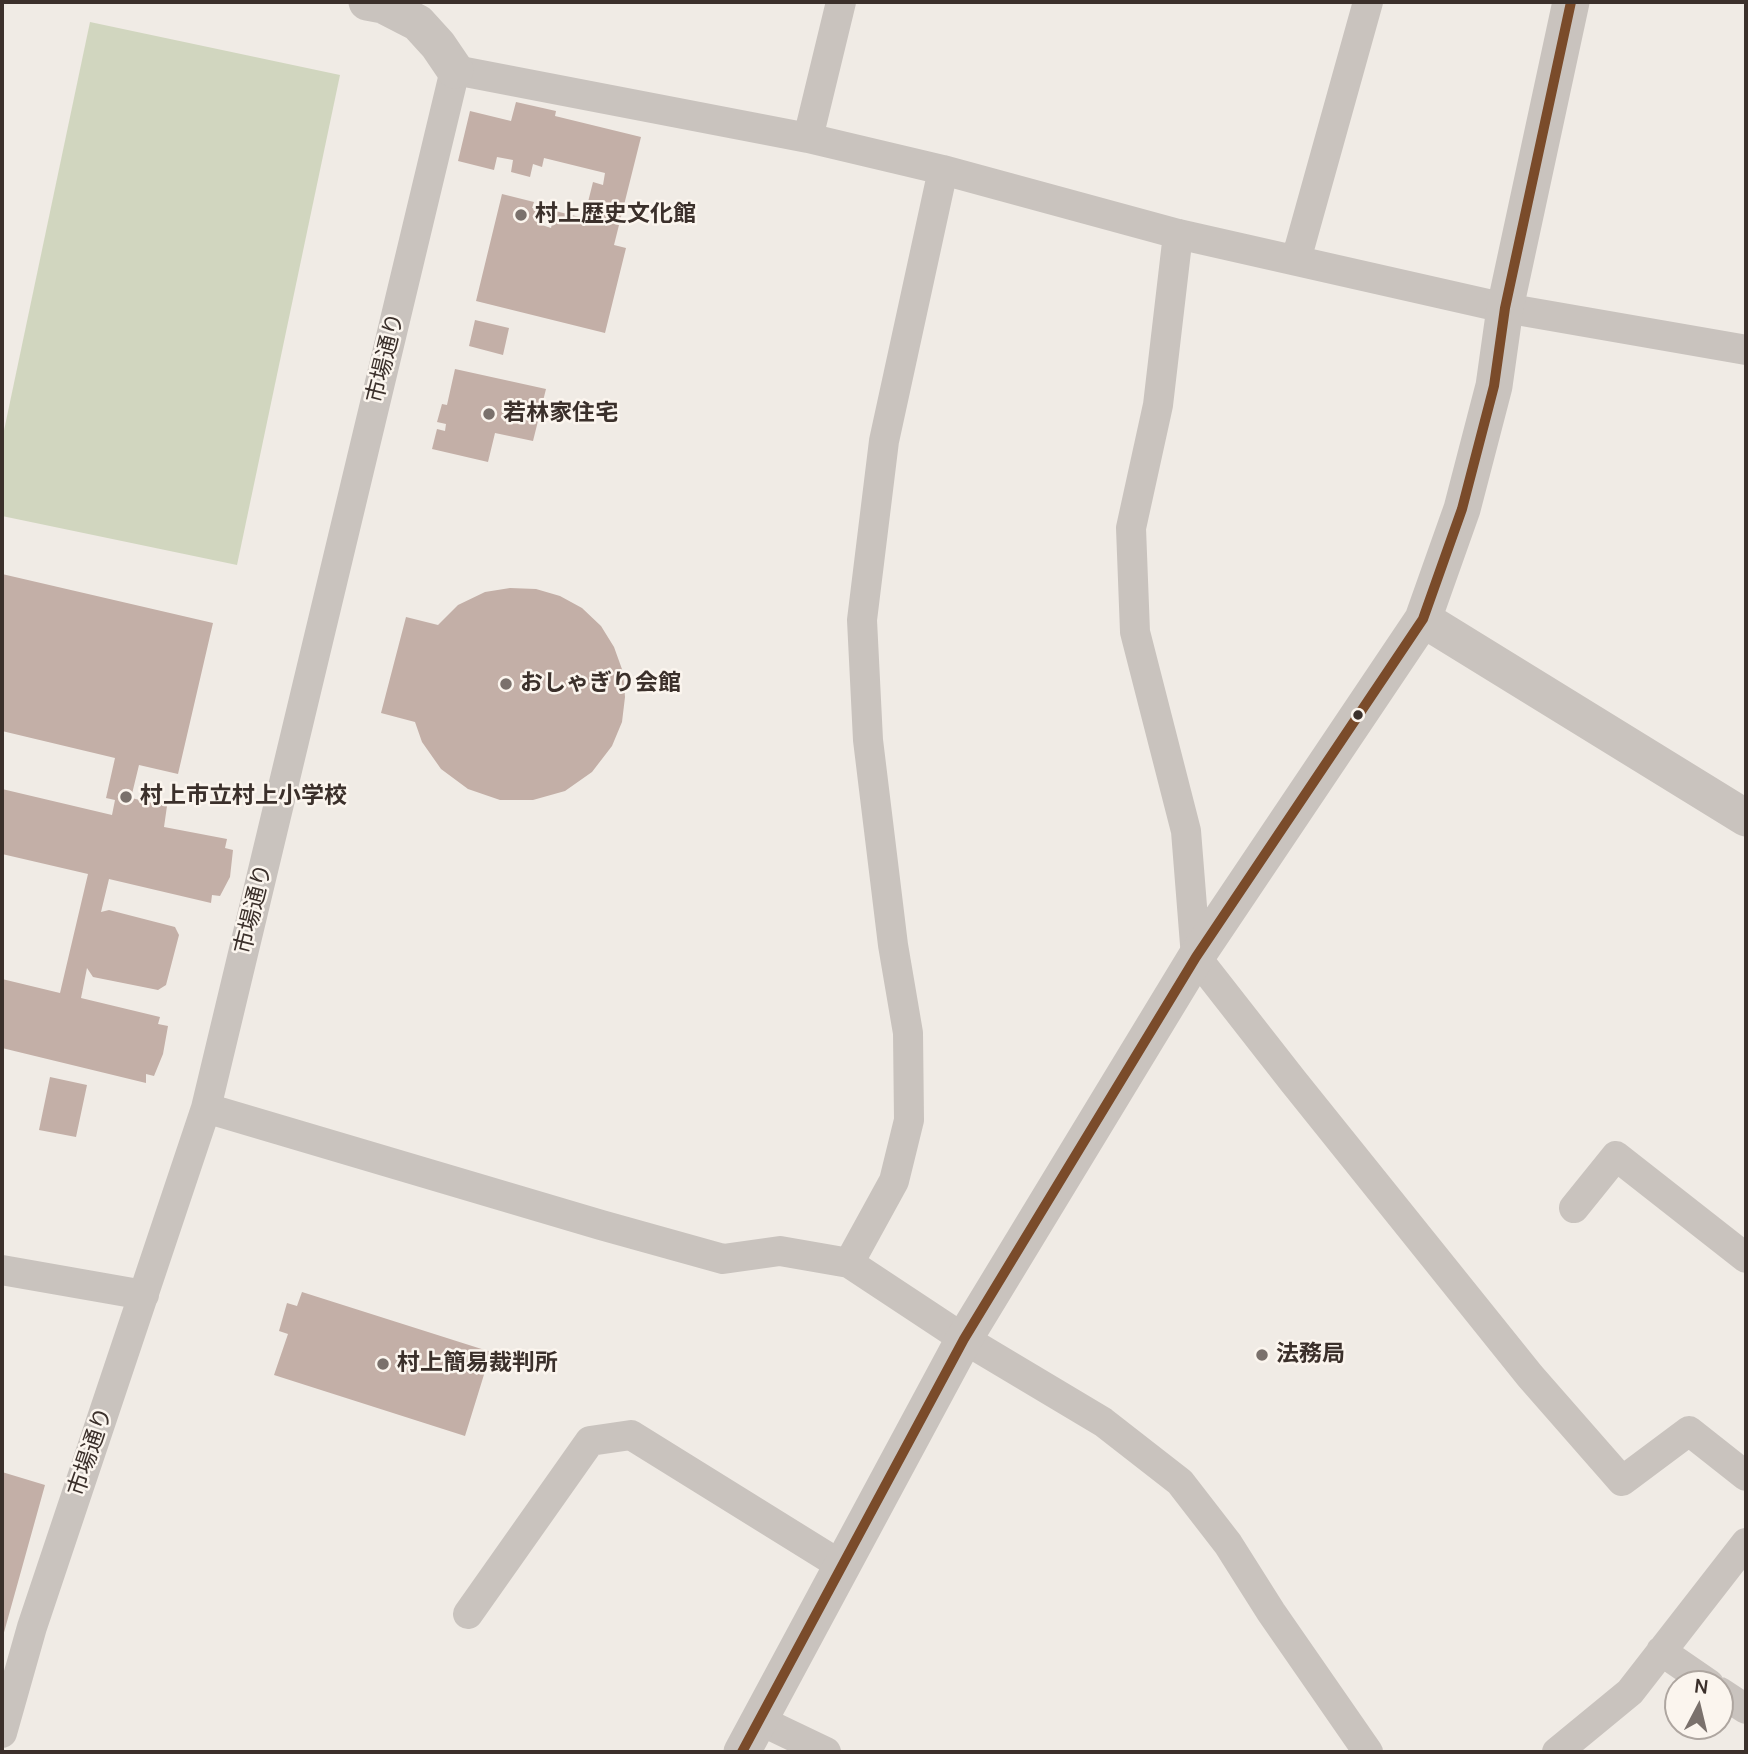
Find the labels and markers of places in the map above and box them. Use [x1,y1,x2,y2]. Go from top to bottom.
place label: 村上歴史文化館 [535,201,696,229]
marker: 村上歴史文化館 [513,207,529,223]
place label: 若林家住宅 [503,400,618,428]
marker: 若林家住宅 [481,406,497,422]
place label: おしゃぎり会館 [520,670,681,698]
marker: おしゃぎり会館 [498,676,514,692]
unlabelled marker [1351,708,1365,722]
place label: 村上市立村上小学校 [140,783,347,811]
marker: 村上市立村上小学校 [118,789,134,805]
place label: 法務局 [1276,1341,1345,1369]
marker: 法務局 [1254,1347,1270,1363]
place label: 村上簡易裁判所 [397,1350,558,1378]
marker: 村上簡易裁判所 [375,1356,391,1372]

